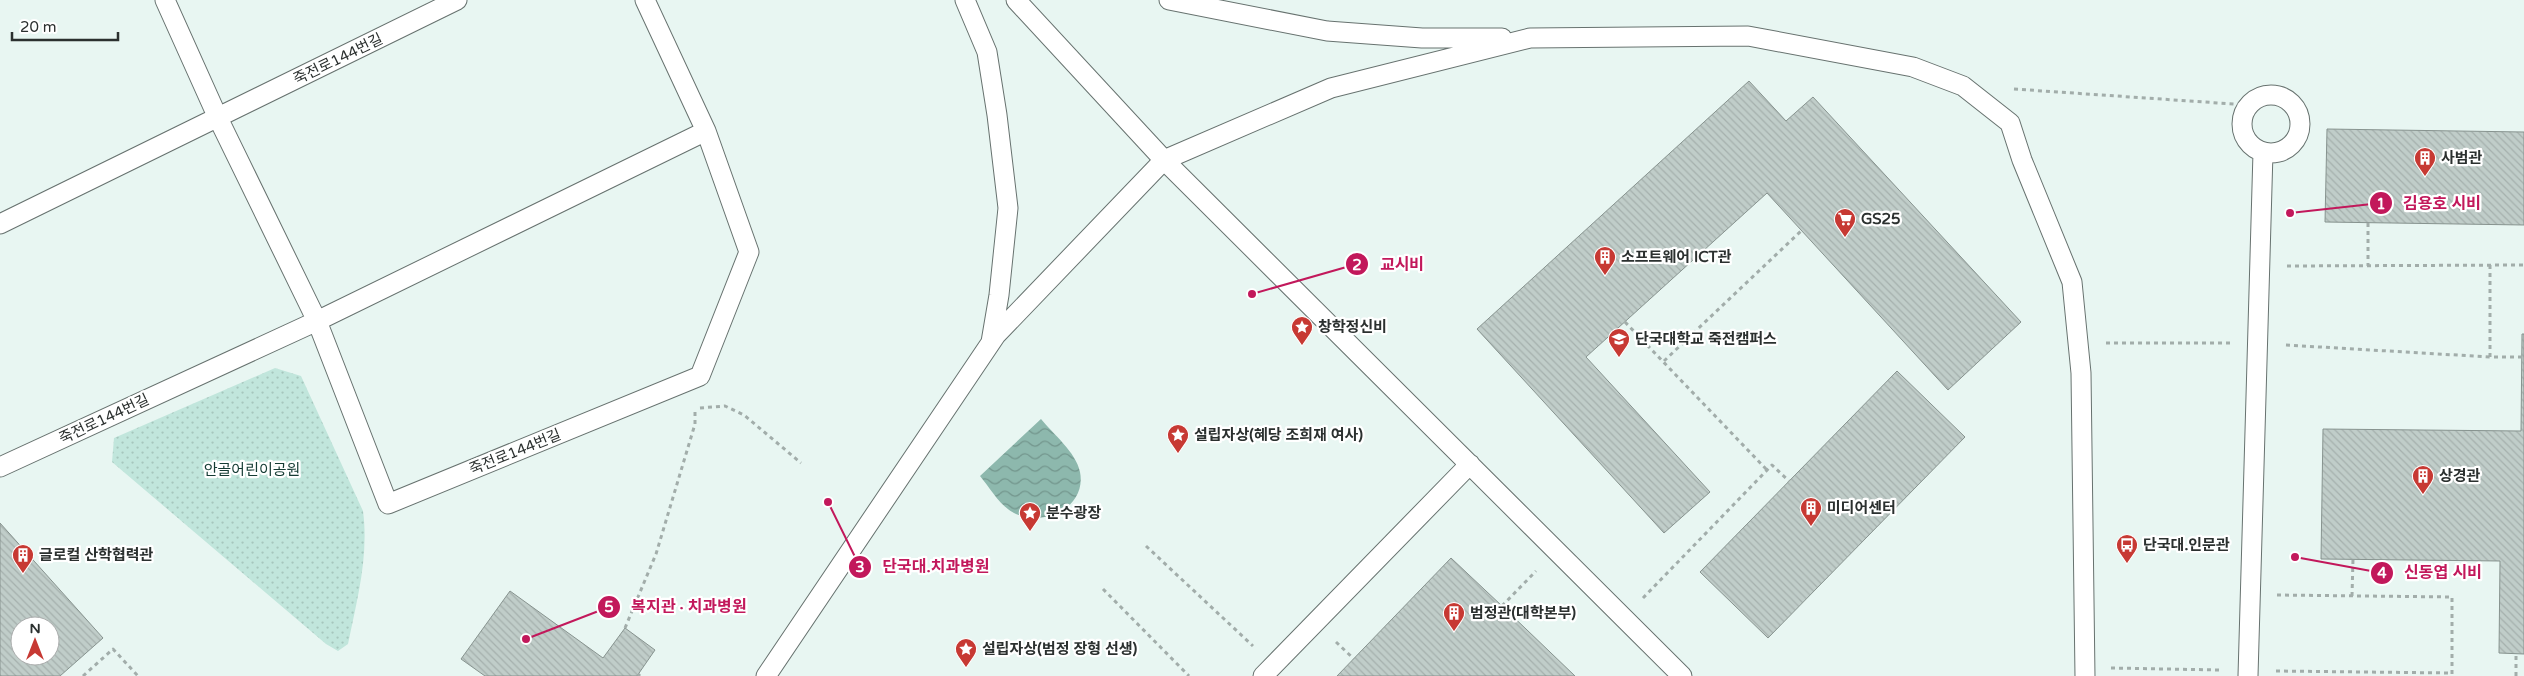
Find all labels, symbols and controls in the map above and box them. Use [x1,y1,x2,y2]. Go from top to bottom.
scale bar [12,10,119,42]
text: 20 m [20,18,57,36]
street label: 죽전로144번길 [290,30,386,88]
building icon: 사범관 [2413,146,2437,177]
place label: 사범관 [2441,149,2483,167]
callout: 김용호 시비 [2368,188,2491,219]
text: 김용호 시비 [2403,194,2481,214]
text: 1 [2376,195,2386,213]
supermarket icon: GS25 [1833,207,1857,238]
place label: GS25 [1861,210,1900,228]
building icon: 소프트웨어 ICT관 [1593,245,1617,276]
place label: 소프트웨어 ICT관 [1621,248,1732,266]
callout: 교시비 [1345,249,1434,280]
text: 교시비 [1380,255,1424,275]
text: 2 [1352,256,1362,274]
place icon: 창학정신비 [1290,315,1314,346]
place label: 창학정신비 [1318,318,1387,336]
school or university icon: 단국대학교 죽전캠퍼스 [1607,327,1631,358]
place label: 단국대학교 죽전캠퍼스 [1635,330,1777,348]
street label: 죽전로144번길 [56,390,152,448]
place icon: 설립자상(혜당 조희재 여사) [1166,423,1190,454]
street label: 죽전로144번길 [467,425,563,479]
place label: 설립자상(혜당 조희재 여사) [1194,426,1363,444]
park label: 안골어린이공원 [204,461,300,479]
building icon: 상경관 [2411,464,2435,495]
place label: 상경관 [2439,467,2481,485]
building icon: 미디어센터 [1799,496,1823,527]
place label: 미디어센터 [1827,499,1896,517]
place icon: 분수광장 [1018,501,1042,532]
place label: 분수광장 [1046,504,1101,522]
bus stop icon: 단국대.인문관 [2115,533,2139,564]
place label: 단국대.인문관 [2143,536,2230,554]
building icon: 글로컬 산학협력관 [11,543,35,574]
place label: 글로컬 산학협력관 [39,546,154,564]
callout: 단국대.치과병원 [847,551,1000,582]
text: 단국대.치과병원 [882,557,990,577]
callout: 신동엽 시비 [2370,557,2492,588]
text: 3 [855,558,865,576]
text: 신동엽 시비 [2404,563,2482,583]
text: 4 [2377,564,2387,582]
callout: 복지관 · 치과병원 [596,591,757,622]
text: 복지관 · 치과병원 [631,597,747,617]
text: 5 [604,598,614,616]
building icon: 범정관(대학본부) [1442,601,1466,632]
place label: 범정관(대학본부) [1470,604,1576,622]
north arrow [10,616,60,666]
text: N [29,620,41,637]
place icon: 설립자상(범정 장형 선생) [954,637,978,668]
place label: 설립자상(범정 장형 선생) [982,640,1137,658]

